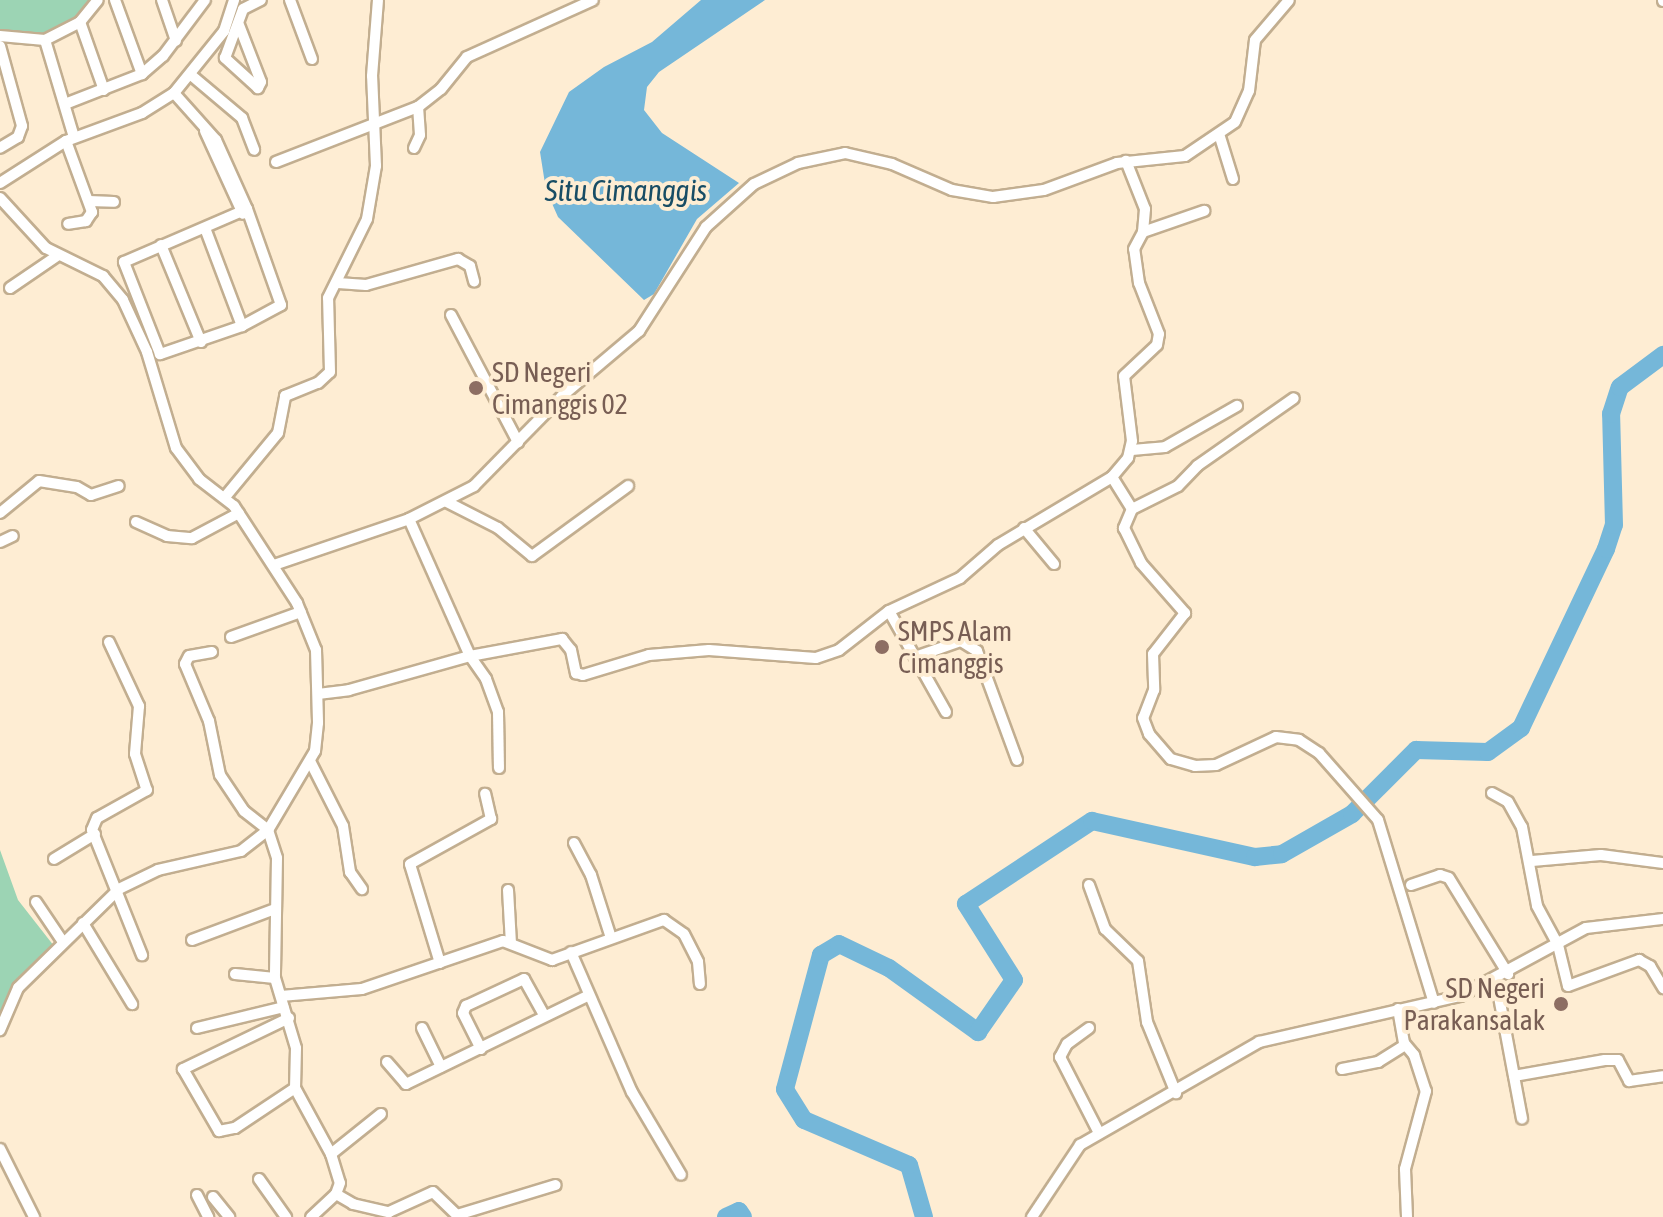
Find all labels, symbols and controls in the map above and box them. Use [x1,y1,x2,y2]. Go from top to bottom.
water label: Situ Cimanggis [545,172,707,208]
place label: SD Negeri Cimanggis 02 [492,355,628,421]
marker: SD Negeri Cimanggis 02 [467,379,485,397]
place label: SMPS Alam Cimanggis [898,614,1012,680]
marker: SMPS Alam Cimanggis [873,638,891,656]
place label: SD Negeri Parakansalak [1404,971,1545,1037]
marker: SD Negeri Parakansalak [1552,995,1570,1013]

